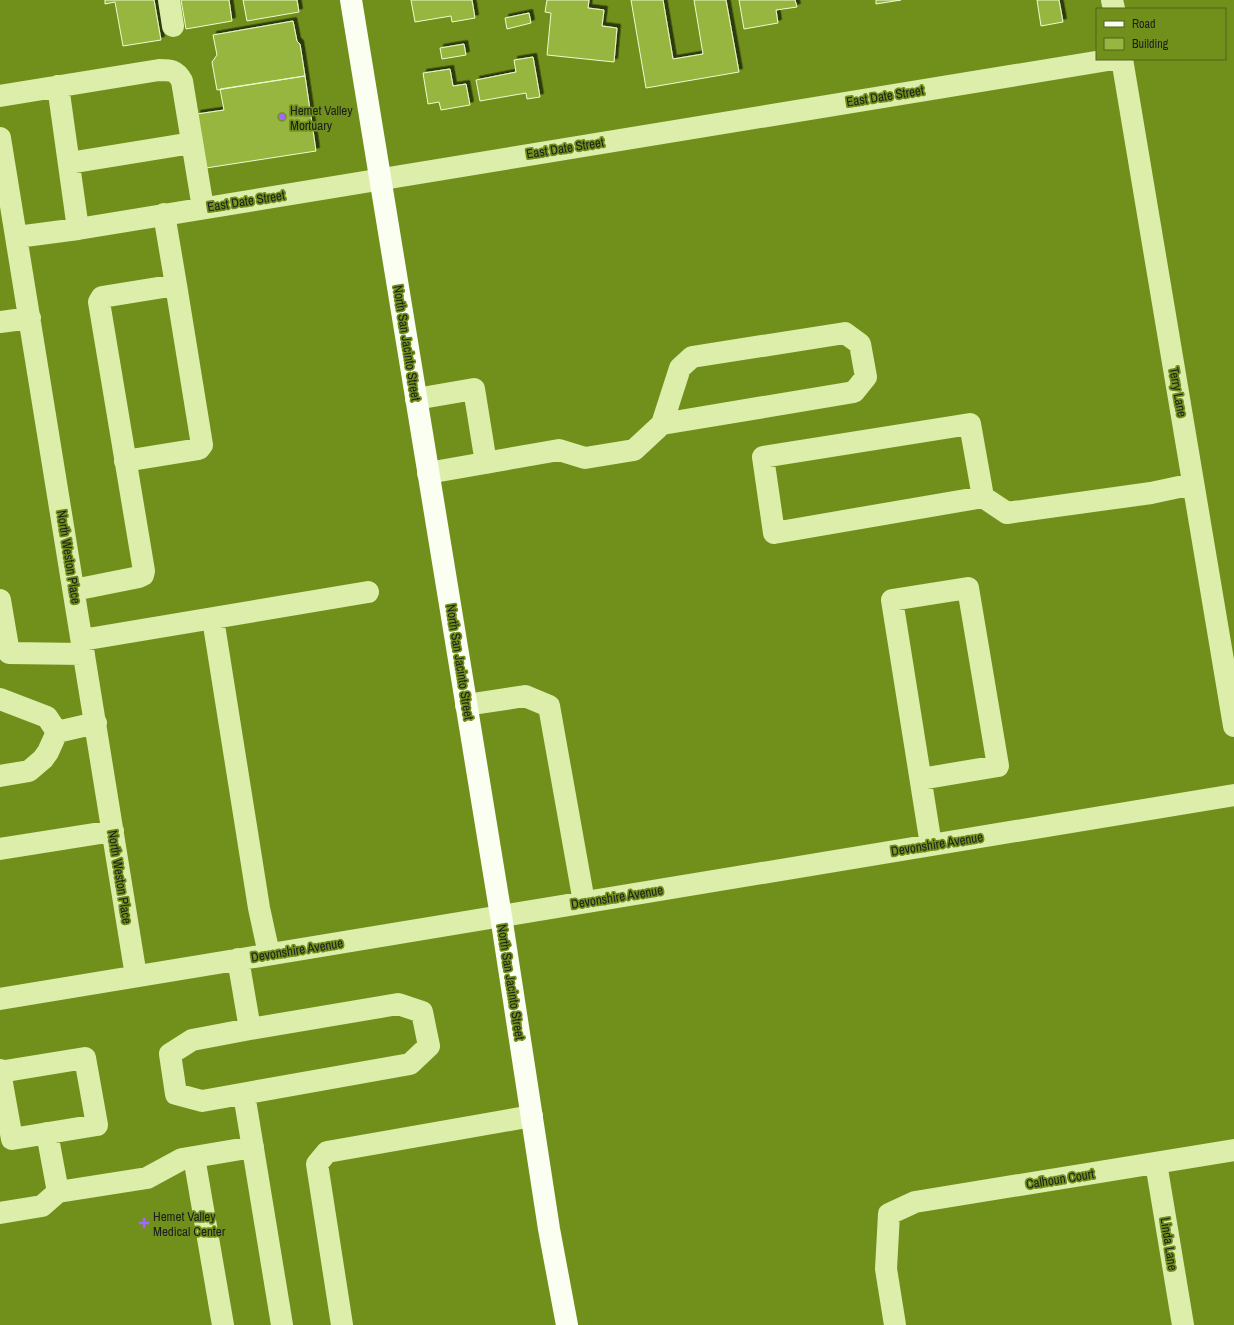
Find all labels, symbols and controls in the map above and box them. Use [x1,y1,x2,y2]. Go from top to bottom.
legend [1096,8,1226,60]
text: Road [1132,16,1156,32]
text: Building [1132,36,1169,52]
street label: East Date Street [845,81,925,111]
place label: Hemet Valley Mortuary [290,102,353,134]
marker: Hemet Valley Mortuary [277,112,287,122]
street label: East Date Street [525,133,605,163]
street label: East Date Street [206,186,286,216]
street label: North San Jacinto Street [389,284,425,402]
street label: Terry Lane [1165,366,1191,418]
street label: North Weston Place [53,509,85,605]
street label: North San Jacinto Street [442,603,478,721]
street label: Devonshire Avenue [890,828,984,860]
street label: North Weston Place [104,829,136,925]
street label: Devonshire Avenue [570,881,664,913]
street label: North San Jacinto Street [493,923,529,1041]
street label: Devonshire Avenue [250,934,344,966]
street label: Calhoun Court [1025,1165,1095,1193]
place label: Hemet Valley Medical Center [153,1208,226,1240]
street label: Linda Lane [1156,1216,1182,1272]
marker: Hemet Valley Medical Center [138,1217,150,1229]

